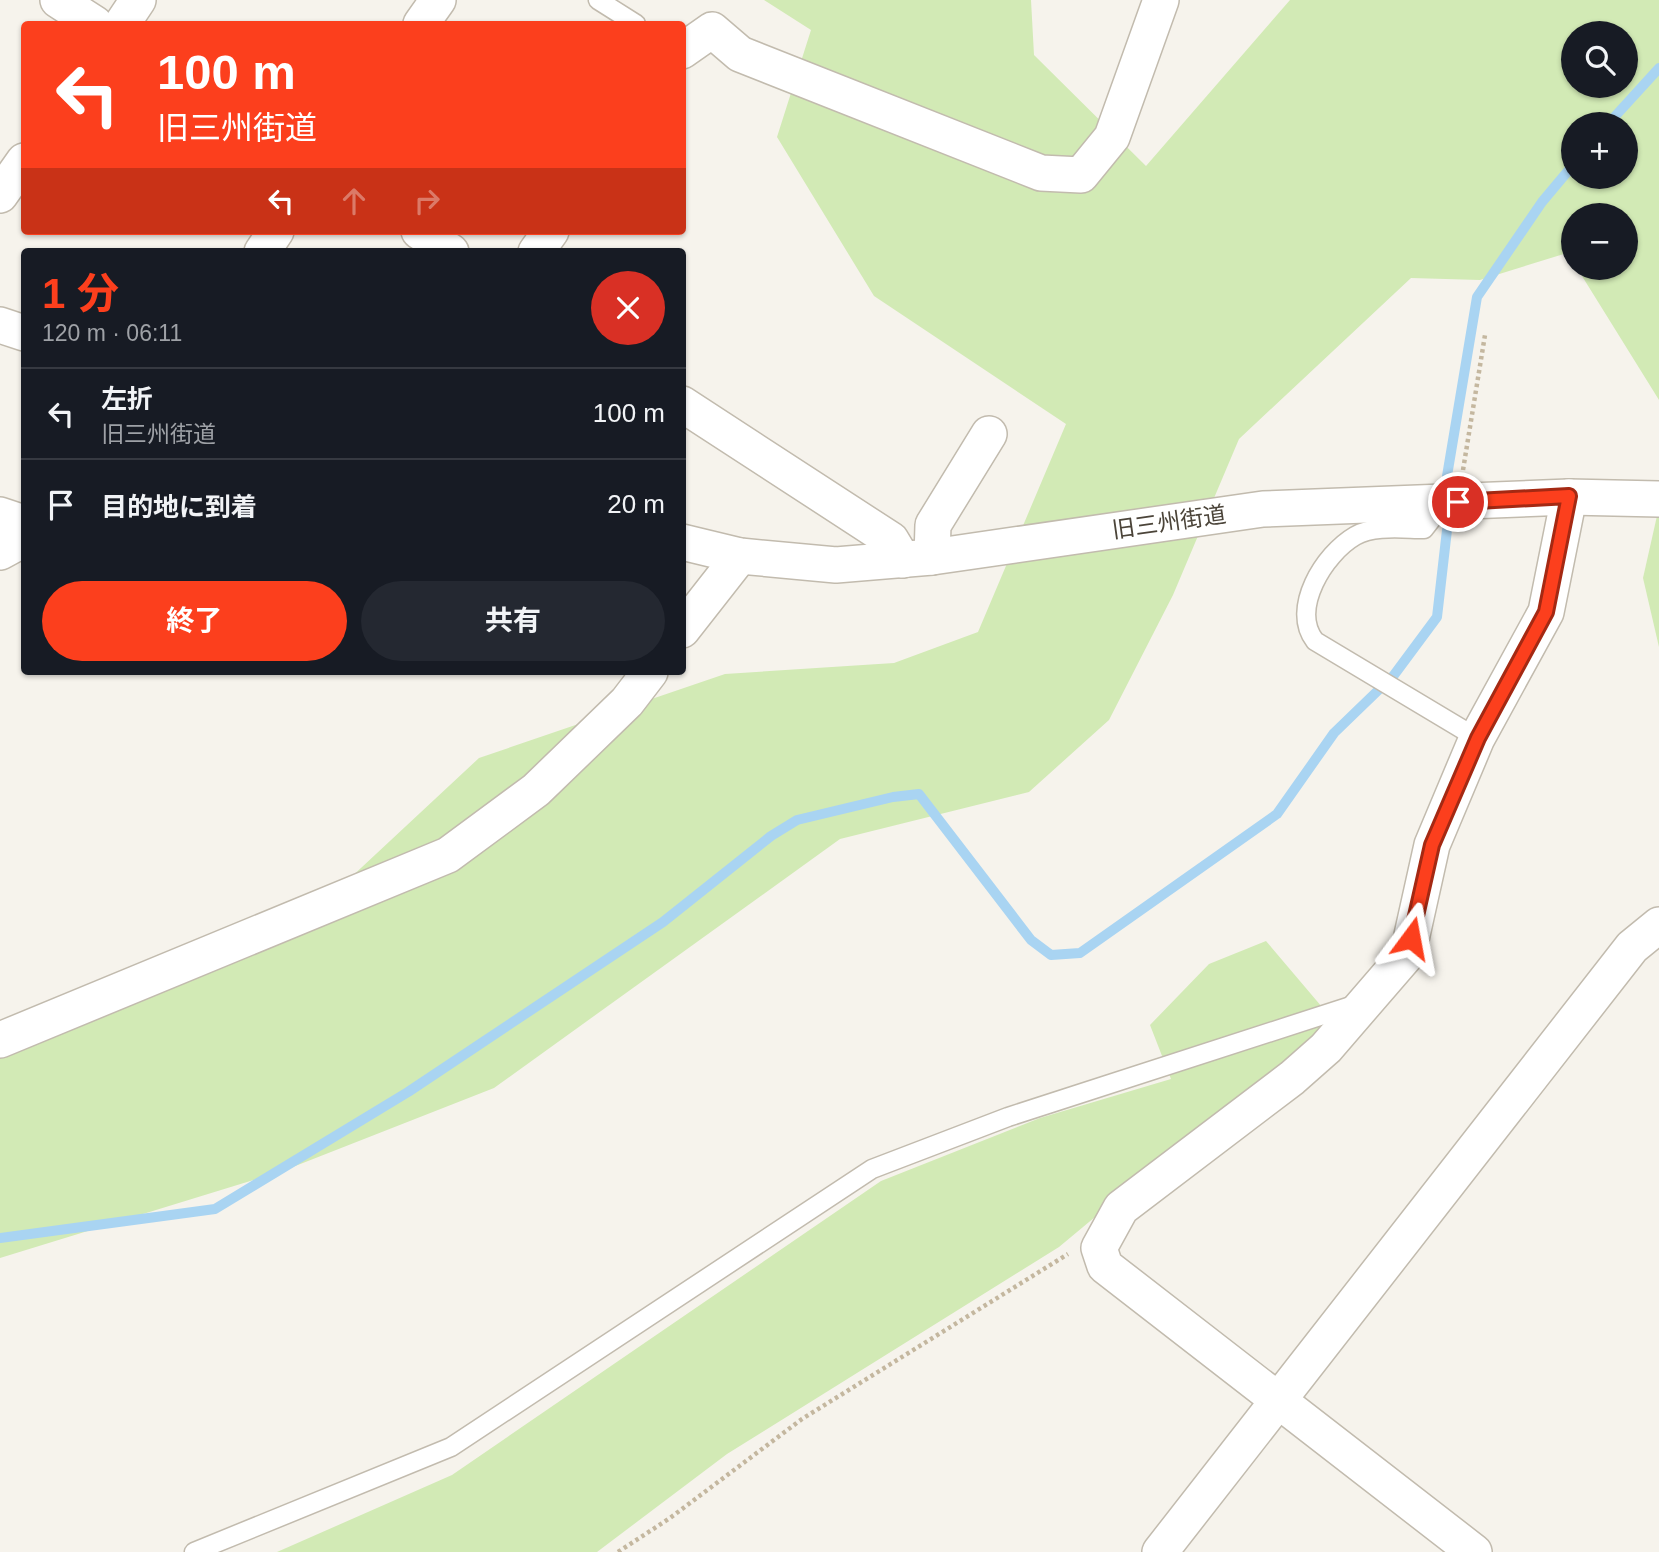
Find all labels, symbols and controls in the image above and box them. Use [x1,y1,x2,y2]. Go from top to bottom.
map controls [1561,21,1638,280]
button: search [1561,21,1638,98]
text: 100 m [157,45,296,99]
icon: left [42,49,133,140]
text: 旧三州街道 [157,110,317,146]
button: + [1561,112,1638,189]
icon: left [262,182,300,220]
icon: ahead [335,182,373,220]
icon: right [408,182,446,220]
button: − [1561,203,1638,280]
text: 1 分 [42,270,119,317]
button: close [591,271,665,345]
text: 120 m · 06:11 [42,320,182,346]
text: 左折 [101,384,153,414]
icon: left [42,395,80,433]
text: 100 m [593,398,665,428]
text: 旧三州街道 [101,421,216,447]
pin [1428,472,1488,532]
icon: arrive [1439,483,1477,521]
icon: arrive [42,486,80,524]
text: 20 m [607,489,665,519]
text: 目的地に到着 [101,492,257,522]
street label: 旧三州街道 [1110,501,1228,543]
button: 終了 [42,581,347,661]
button: 共有 [361,581,665,661]
position arrow [1374,901,1448,975]

